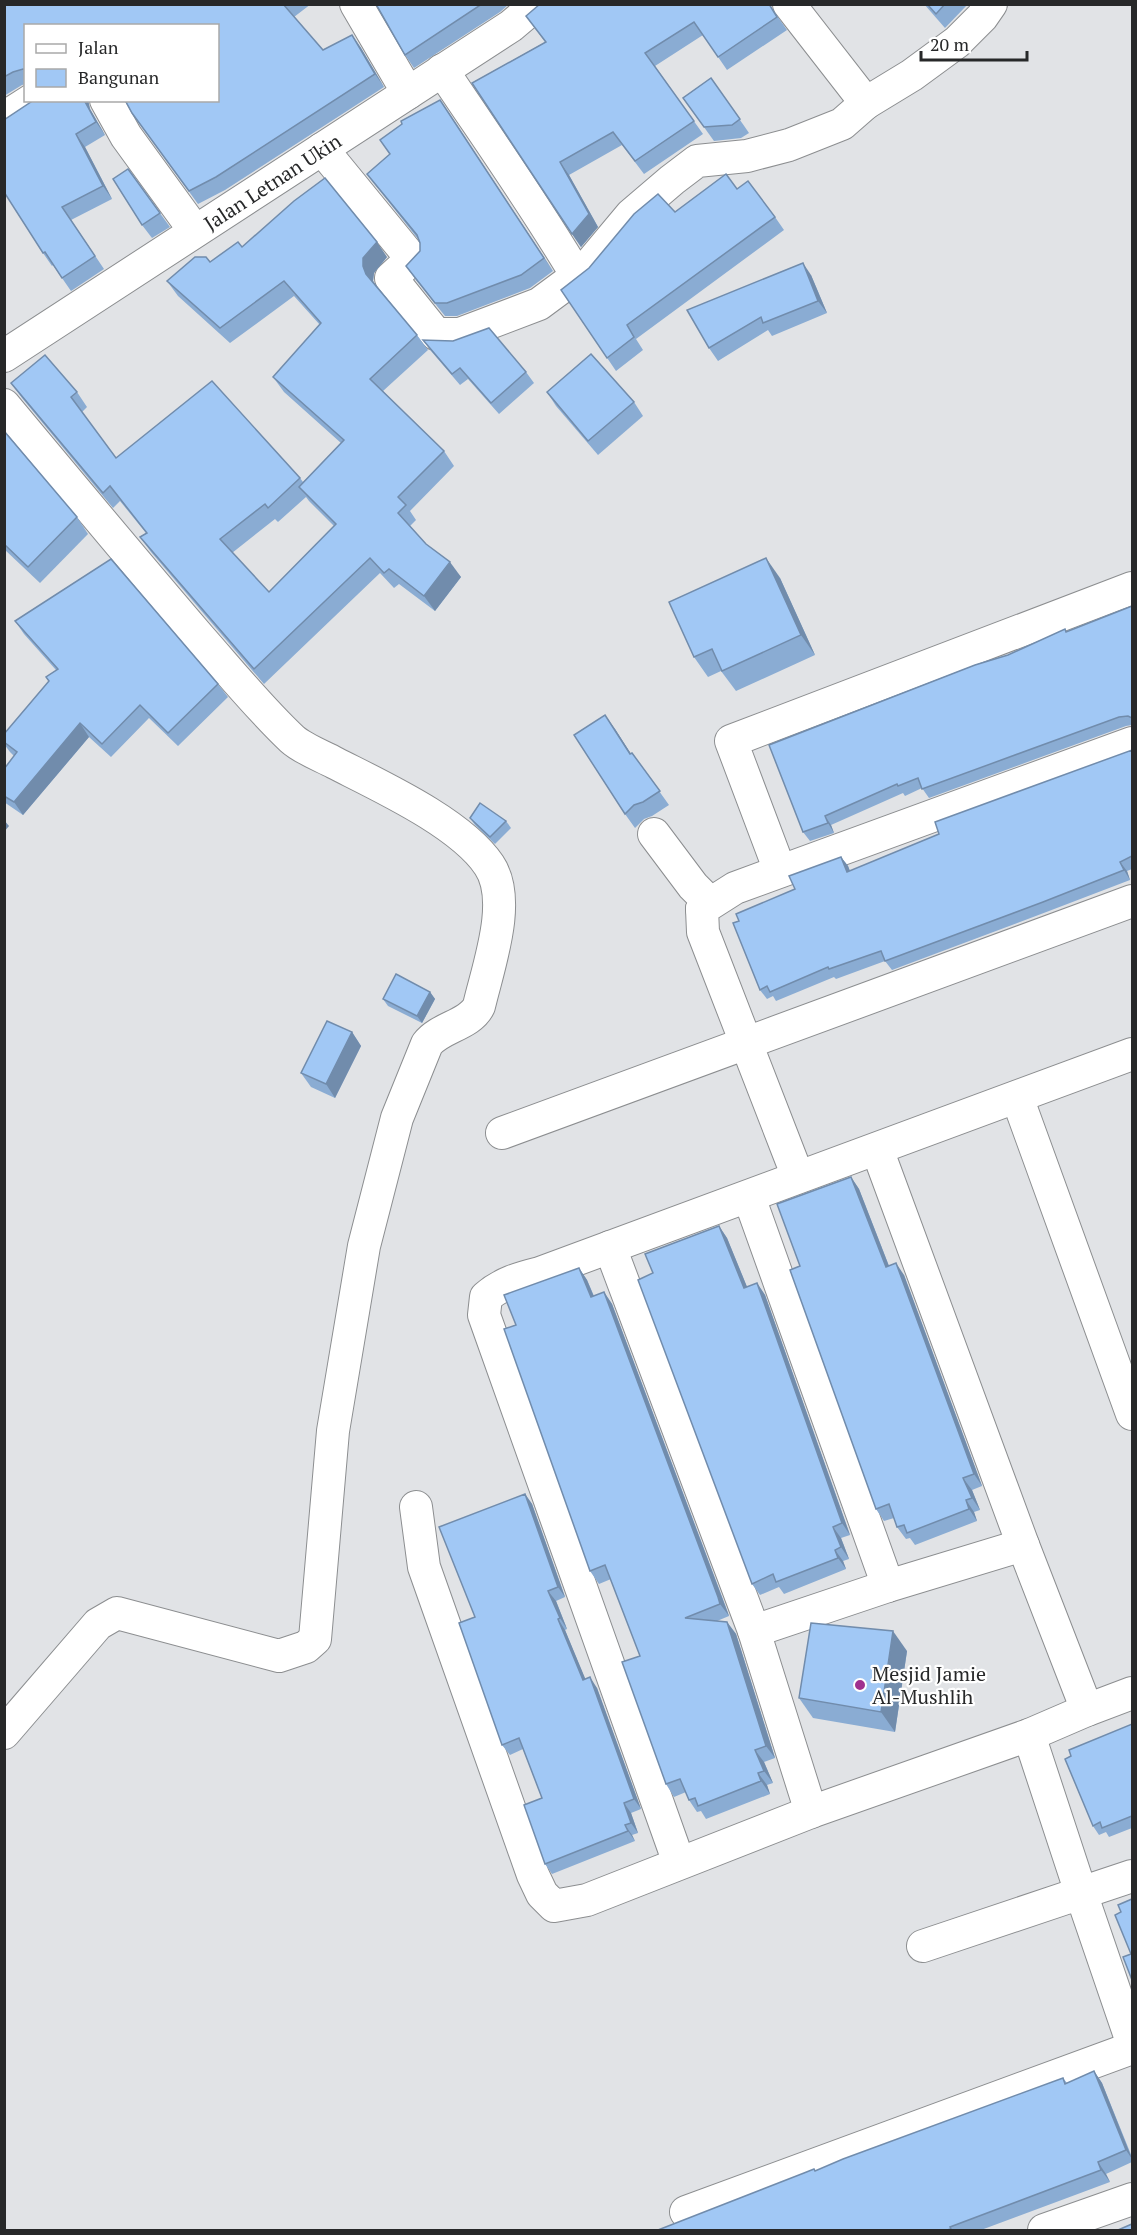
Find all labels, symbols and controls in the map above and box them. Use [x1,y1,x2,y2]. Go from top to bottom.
legend [24,24,219,102]
scale bar [921,24,1028,62]
text: 20 m [930,32,970,56]
text: Jalan [78,35,119,59]
text: Bangunan [78,65,159,89]
street label: Jalan Letnan Ukin [198,127,346,236]
place label: Mesjid Jamie Al-Mushlih [872,1660,986,1710]
marker: Mesjid Jamie Al-Mushlih [853,1678,867,1692]

